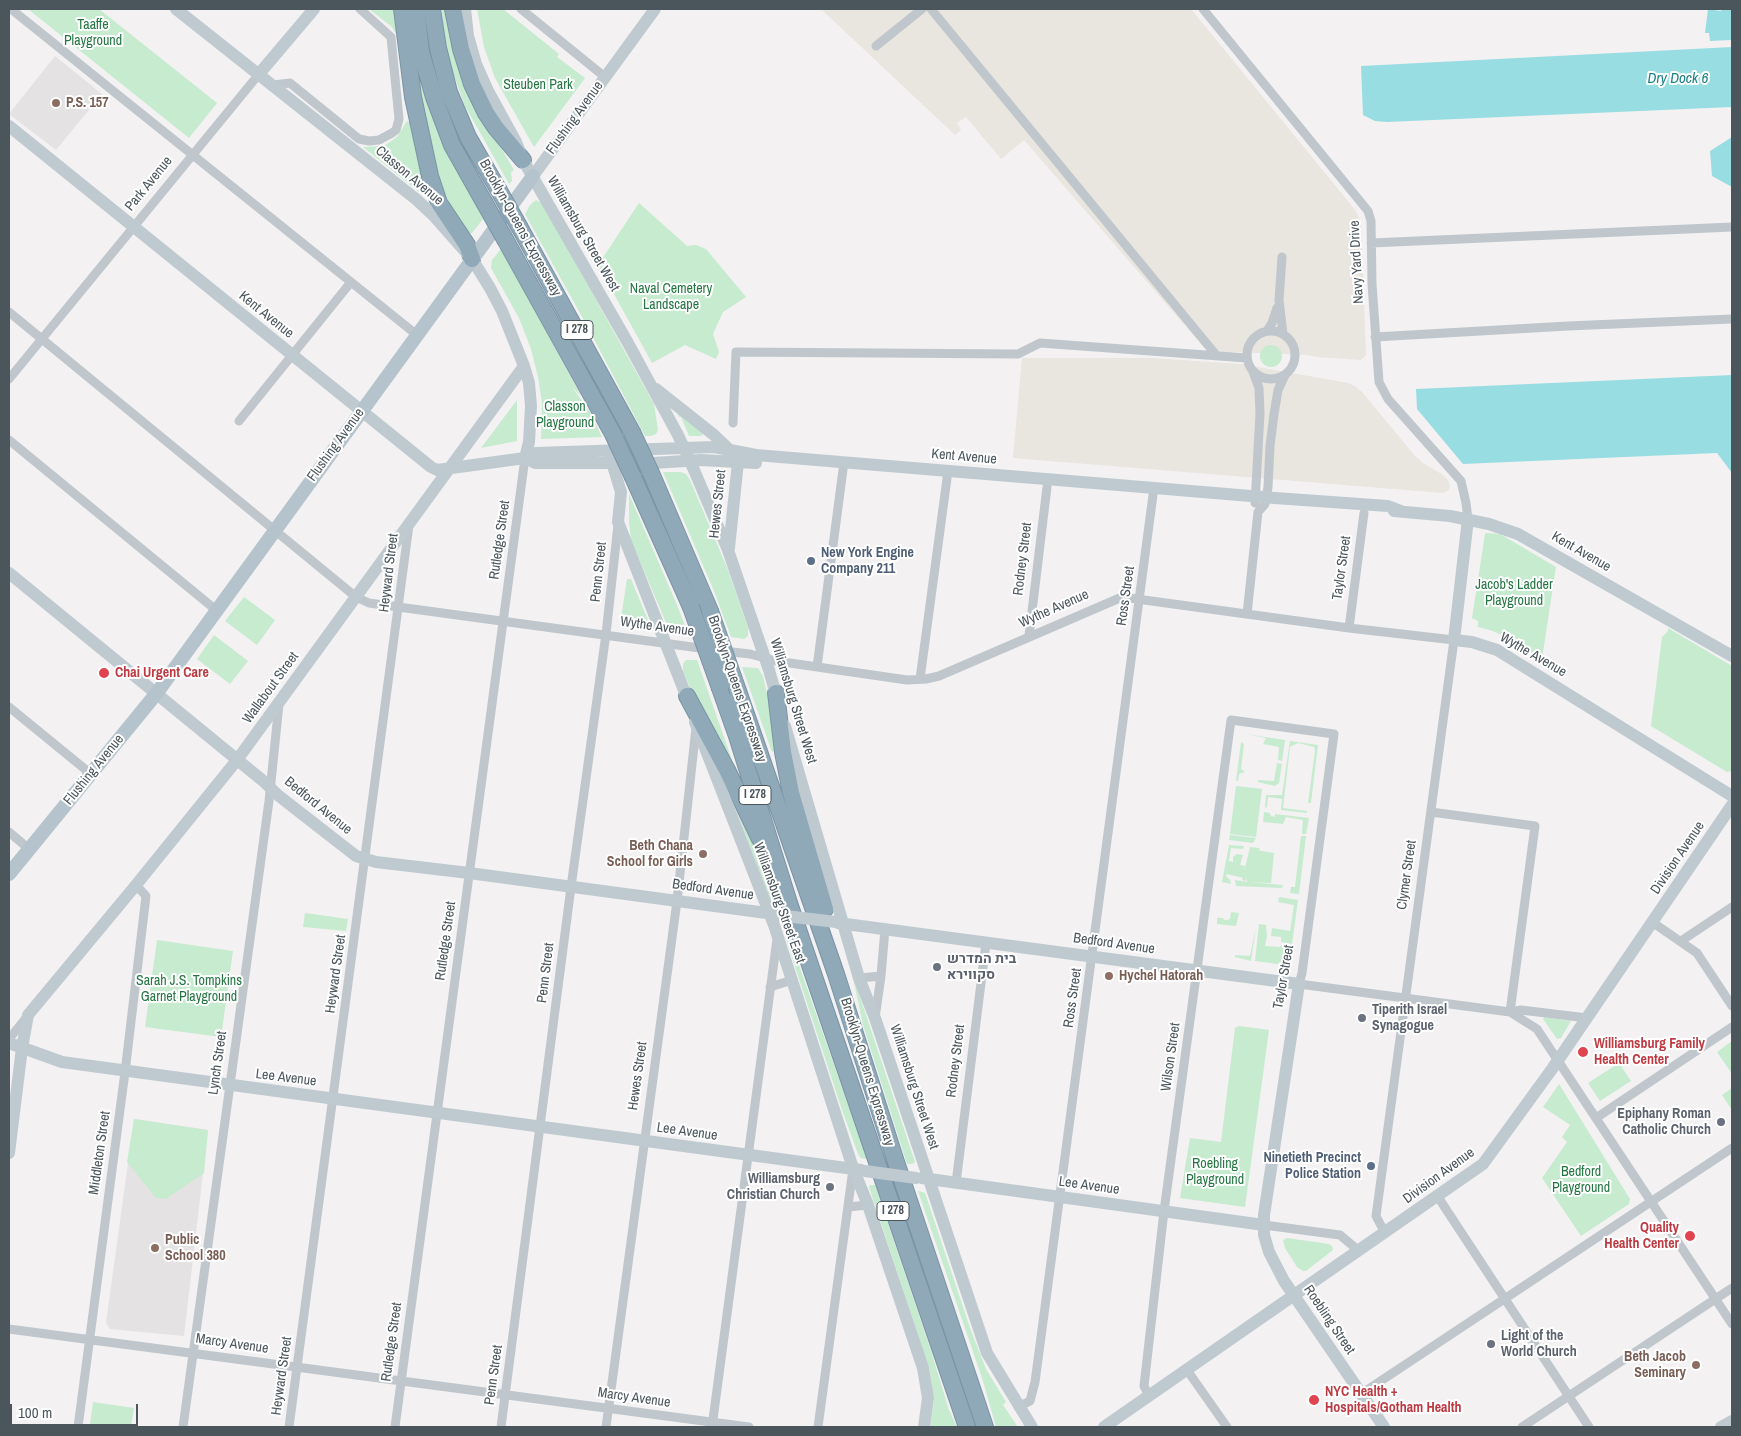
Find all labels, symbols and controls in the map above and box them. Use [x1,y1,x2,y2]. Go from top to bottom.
park label: Taaffe Playground [64,17,122,49]
water label: Dry Dock 6 [1648,70,1708,88]
park label: Steuben Park [503,77,573,93]
street label: Flushing Avenue [543,78,607,158]
place label: P.S. 157 [66,95,109,111]
marker: P.S. 157 [50,97,62,109]
street label: Classon Avenue [372,143,446,209]
street label: Park Avenue [122,153,176,215]
street label: Brooklyn-Queens Expressway [475,157,565,299]
street label: Williamsburg Street West [543,174,623,294]
street label: Navy Yard Drive [1346,220,1368,304]
park label: Naval Cemetery Landscape [630,281,712,314]
street label: Kent Avenue [235,288,297,342]
road number: I 278 [561,320,593,340]
park label: Classon Playground [536,399,594,432]
street label: Flushing Avenue [304,405,368,485]
street label: Kent Avenue [931,446,997,468]
street label: Hewes Street [706,469,730,539]
street label: Rutledge Street [486,499,514,581]
street label: Rodney Street [1010,522,1036,596]
street label: Kent Avenue [1548,528,1614,576]
street label: Heyward Street [376,533,402,613]
street label: Taylor Street [1329,535,1355,601]
street label: Penn Street [587,541,611,603]
place label: New York Engine Company 211 [821,545,914,578]
marker: New York Engine Company 211 [805,555,817,567]
street label: Ross Street [1114,565,1138,627]
park label: Jacob's Ladder Playground [1475,577,1553,610]
street label: Wythe Avenue [1017,586,1091,632]
street label: Wythe Avenue [619,614,695,640]
street label: Brooklyn-Queens Expressway [704,614,770,764]
street label: Wythe Avenue [1497,629,1569,681]
street label: Williamsburg Street West [766,636,820,766]
street label: Wallabout Street [239,649,303,727]
place label: Chai Urgent Care [115,665,209,681]
marker: Chai Urgent Care [97,666,111,680]
street label: Flushing Avenue [60,731,128,809]
street label: Bedford Avenue [281,774,355,838]
road number: I 278 [739,786,771,804]
street label: Division Avenue [1648,818,1708,898]
place label: Beth Chana School for Girls [607,838,693,870]
street label: Clymer Street [1394,839,1420,911]
street label: Williamsburg Street East [749,840,809,966]
marker: Beth Chana School for Girls [697,848,709,860]
street label: Bedford Avenue [671,876,755,904]
street label: Rutledge Street [432,900,460,982]
street label: Bedford Avenue [1072,930,1156,958]
street label: Heyward Street [322,934,350,1014]
street label: Penn Street [534,942,558,1004]
street label: Taylor Street [1270,944,1298,1010]
place label: בית המדרש סקווירא [947,951,1016,984]
marker: בית המדרש סקווירא [931,961,943,973]
street label: Ross Street [1061,967,1085,1029]
place label: Hychel Hatorah [1119,968,1203,984]
marker: Hychel Hatorah [1103,970,1115,982]
park label: Sarah J.S. Tompkins Garnet Playground [136,973,242,1006]
street label: Brooklyn-Queens Expressway [836,996,898,1148]
place label: Tiperith Israel Synagogue [1372,1002,1447,1034]
marker: Tiperith Israel Synagogue [1356,1012,1368,1024]
street label: Wilson Street [1158,1022,1184,1092]
street label: Williamsburg Street West [886,1023,942,1151]
street label: Rodney Street [943,1024,969,1098]
street label: Lynch Street [205,1030,231,1096]
place label: Williamsburg Family Health Center [1594,1036,1705,1068]
street label: Hewes Street [625,1041,651,1111]
marker: Williamsburg Family Health Center [1576,1045,1590,1059]
street label: Lee Avenue [255,1066,317,1090]
place label: Epiphany Roman Catholic Church [1617,1106,1711,1138]
street label: Middleton Street [86,1110,114,1196]
marker: Epiphany Roman Catholic Church [1715,1116,1727,1128]
street label: Lee Avenue [656,1119,718,1145]
street label: Division Avenue [1400,1145,1478,1207]
place label: Ninetieth Precinct Police Station [1263,1150,1361,1182]
park label: Roebling Playground [1186,1156,1244,1188]
marker: Ninetieth Precinct Police Station [1365,1160,1377,1172]
park label: Bedford Playground [1552,1164,1610,1196]
place label: Williamsburg Christian Church [727,1171,820,1204]
street label: Lee Avenue [1058,1173,1120,1199]
marker: Williamsburg Christian Church [824,1181,836,1193]
road number: I 278 [877,1202,909,1220]
place label: Quality Health Center [1604,1220,1679,1252]
marker: Quality Health Center [1683,1229,1697,1243]
place label: Public School 380 [165,1232,226,1264]
marker: Public School 380 [149,1242,161,1254]
street label: Roebling Street [1300,1282,1358,1358]
street label: Rutledge Street [378,1301,406,1383]
place label: Light of the World Church [1501,1328,1577,1360]
street label: Marcy Avenue [195,1331,269,1357]
street label: Heyward Street [268,1336,296,1416]
marker: Light of the World Church [1485,1338,1497,1350]
street label: Penn Street [481,1344,507,1406]
place label: Beth Jacob Seminary [1624,1349,1686,1381]
marker: Beth Jacob Seminary [1690,1359,1702,1371]
place label: NYC Health + Hospitals/Gotham Health [1325,1384,1462,1416]
street label: Marcy Avenue [597,1385,671,1411]
marker: NYC Health + Hospitals/Gotham Health [1307,1393,1321,1407]
scale bar [12,1394,140,1426]
text: 100 m [18,1402,52,1423]

